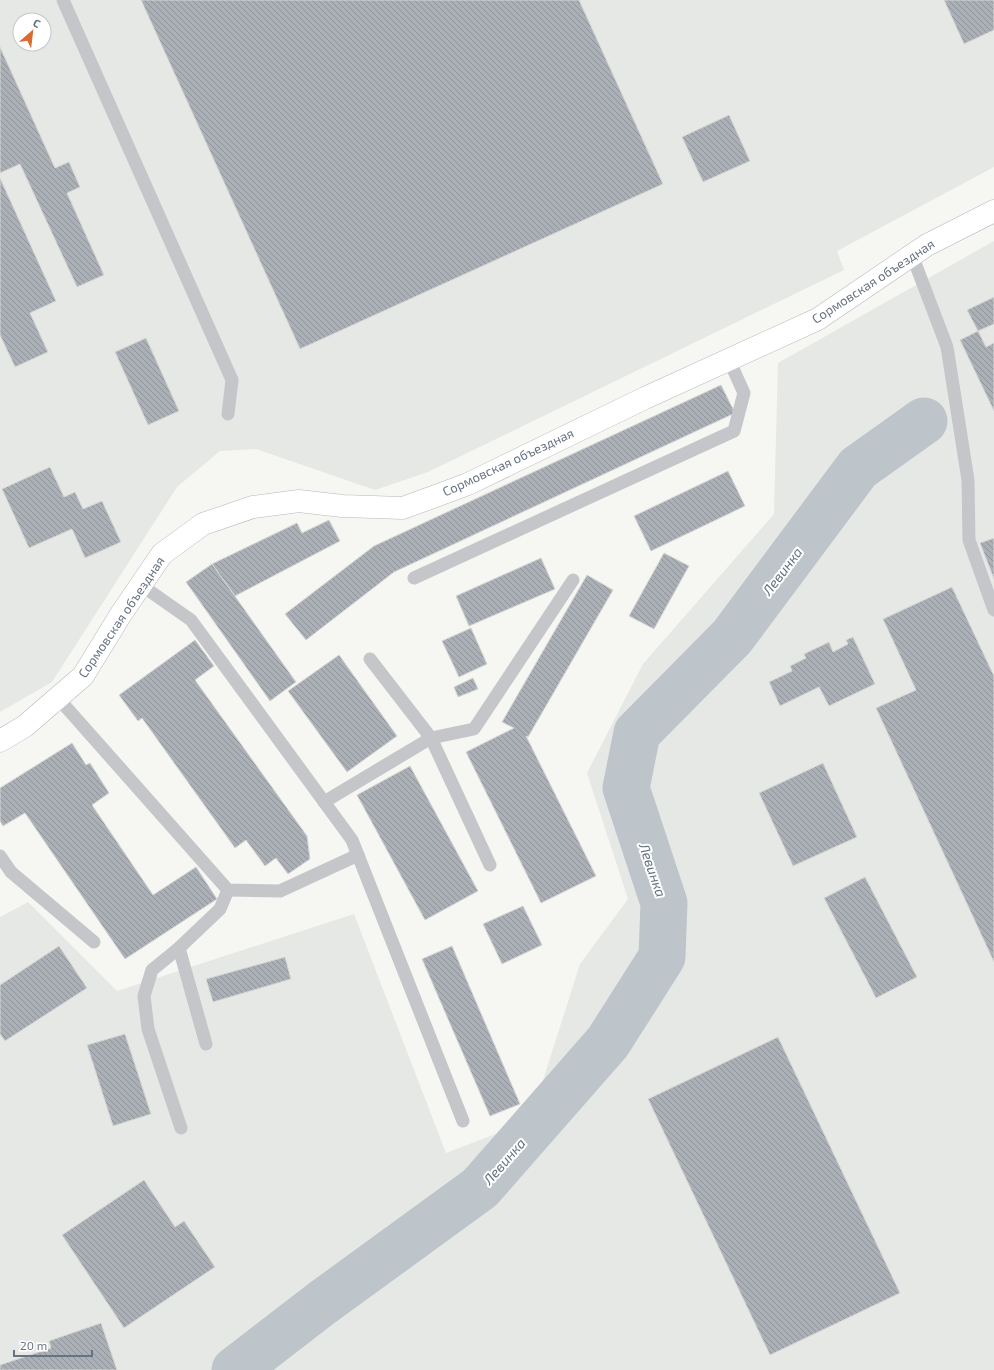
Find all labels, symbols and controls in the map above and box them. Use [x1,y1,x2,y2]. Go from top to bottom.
north arrow [12,12,52,52]
text: С [31,15,43,30]
street label: Сормовская объездная [809,235,937,327]
street label: Сормовская объездная [440,425,576,499]
water label: Левинка [758,544,806,599]
street label: Сормовская объездная [74,553,168,681]
water label: Левинка [636,840,670,899]
water label: Левинка [479,1134,529,1188]
scale bar [14,1332,92,1358]
text: 20 m [20,1338,47,1352]

